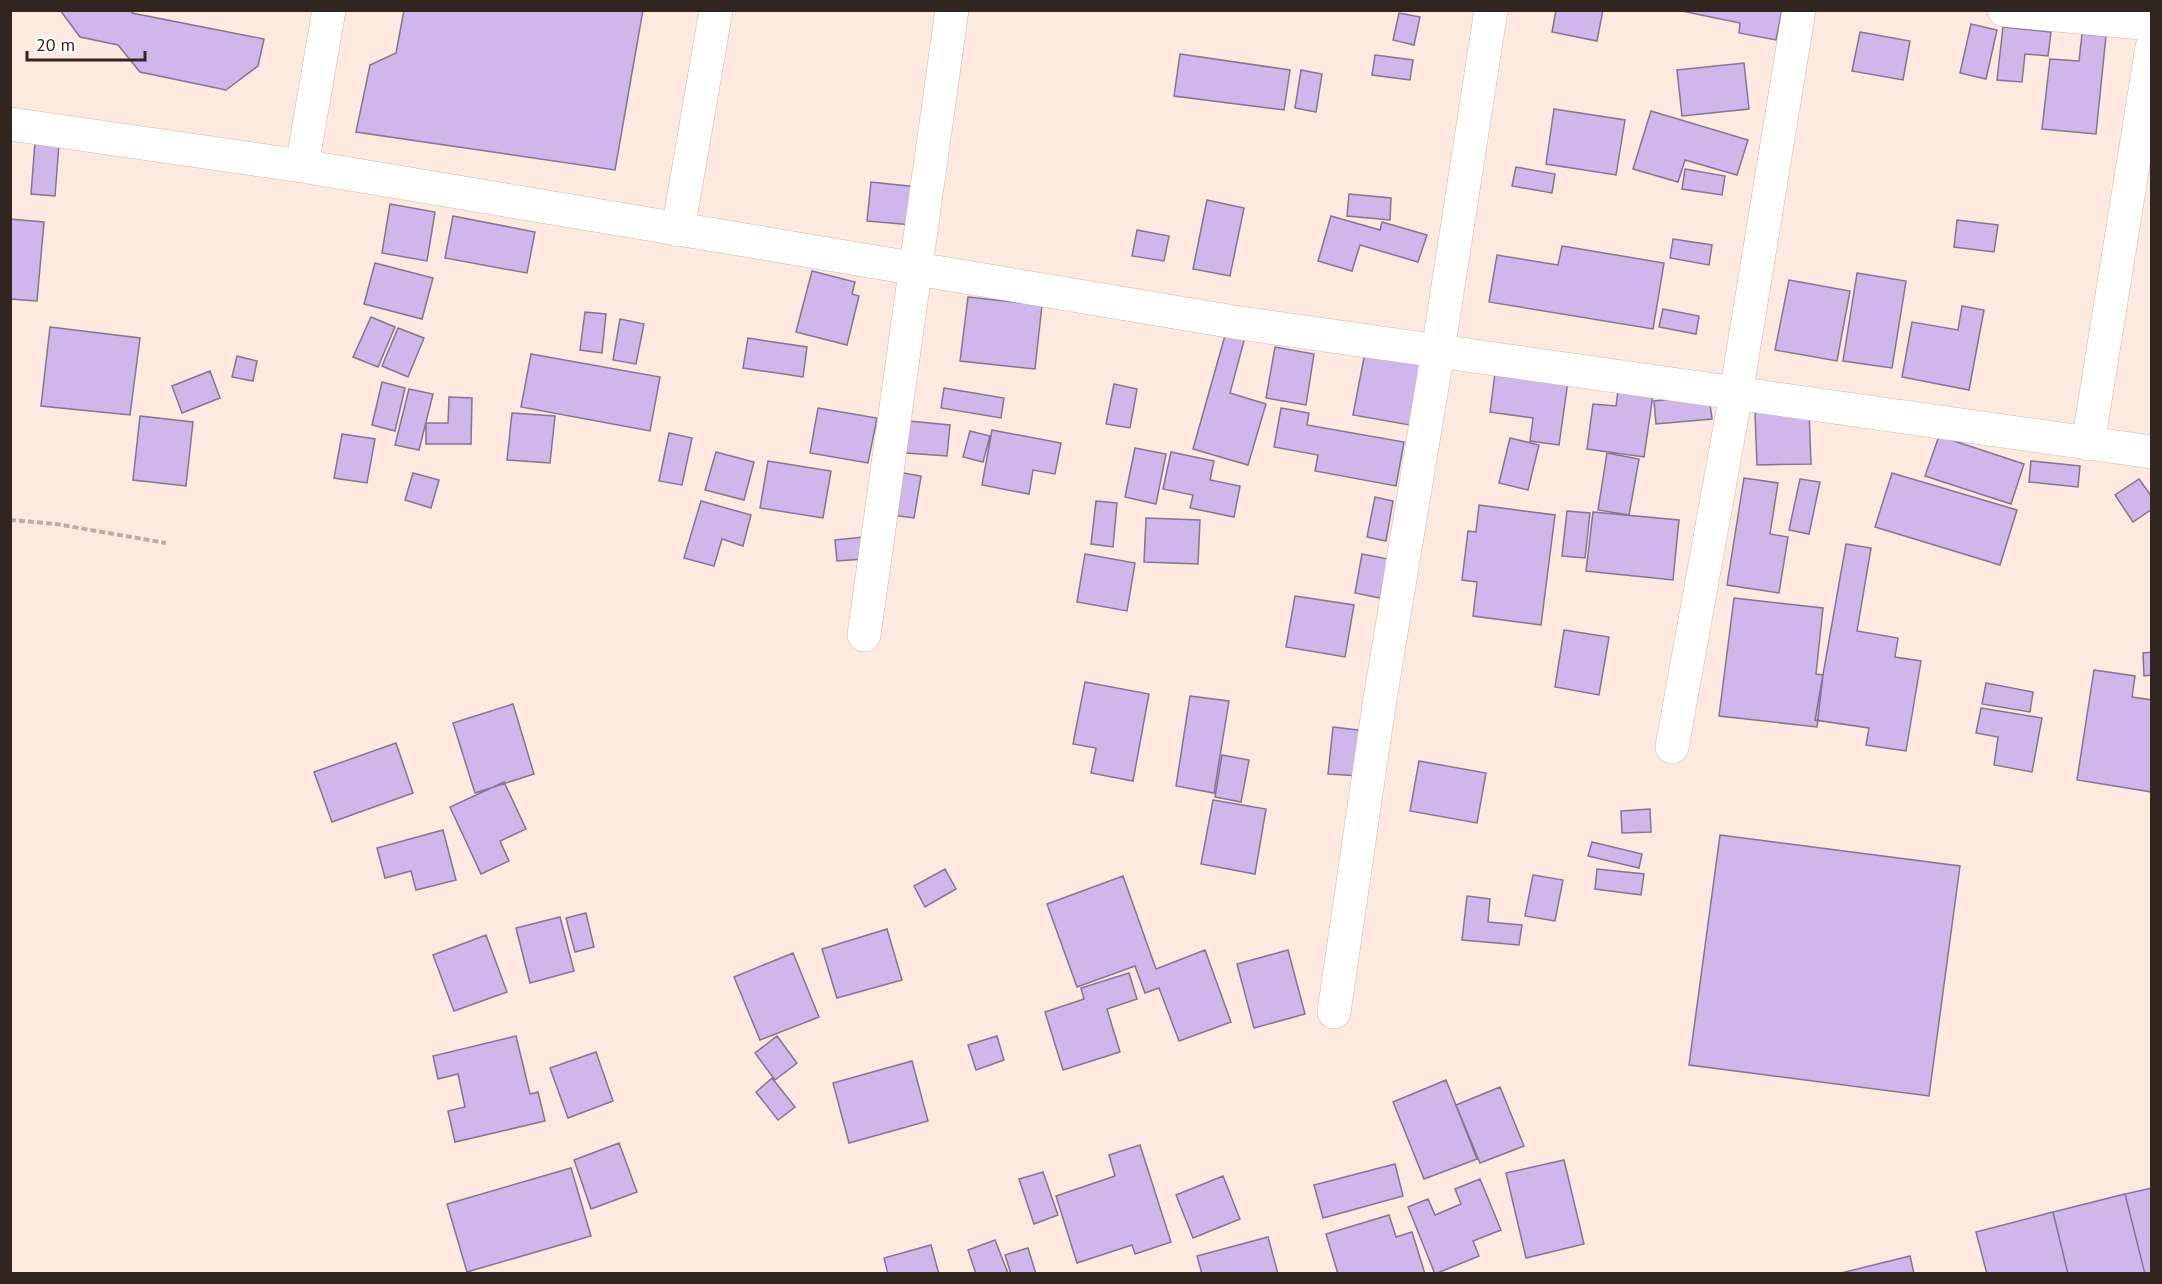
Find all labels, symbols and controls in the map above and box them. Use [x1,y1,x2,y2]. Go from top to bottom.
scale bar [27,24,146,62]
text: 20 m [36,33,75,56]

